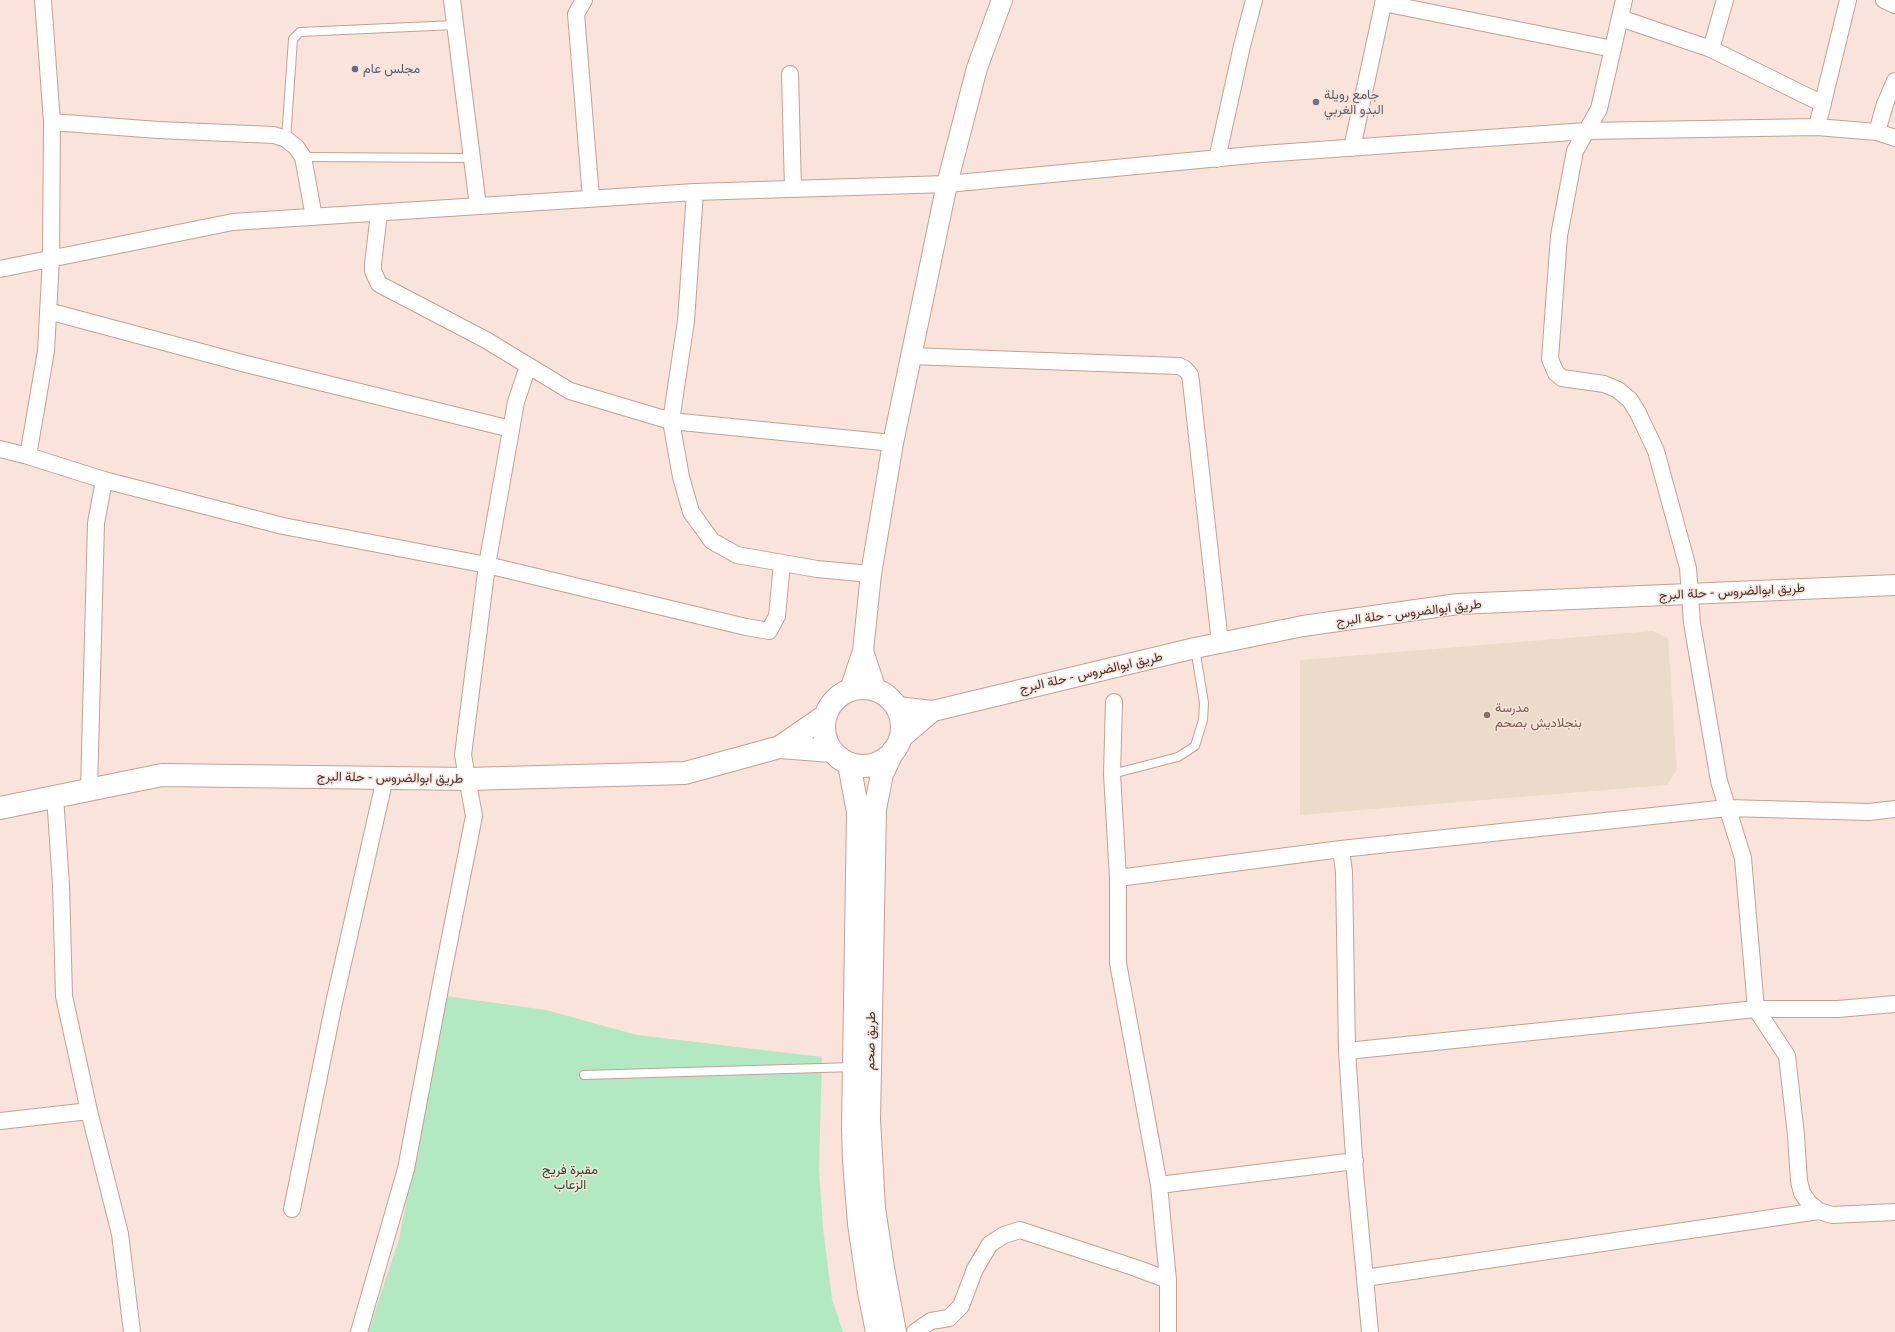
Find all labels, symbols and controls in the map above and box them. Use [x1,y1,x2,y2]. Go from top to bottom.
place label: مجلس عام [363,61,420,77]
marker: مجلس عام [350,64,360,74]
place label: جامع رويلة البدو الغربي [1324,87,1384,118]
marker: جامع رويلة البدو الغربي [1311,97,1321,107]
street label: طريق ابوالضروس - حلة البرج [1659,580,1805,604]
street label: طريق ابوالضروس - حلة البرج [1335,596,1483,630]
street label: طريق ابوالضروس - حلة البرج [1018,649,1164,697]
place label: مدرسة بنجلاديش بصحم [1495,700,1582,731]
marker: مدرسة بنجلاديش بصحم [1482,710,1492,720]
street label: طريق ابوالضروس - حلة البرج [317,769,463,787]
street label: طريق صحم [863,1011,879,1071]
park label: مقبرة فريج الزعاب [542,1162,598,1193]

